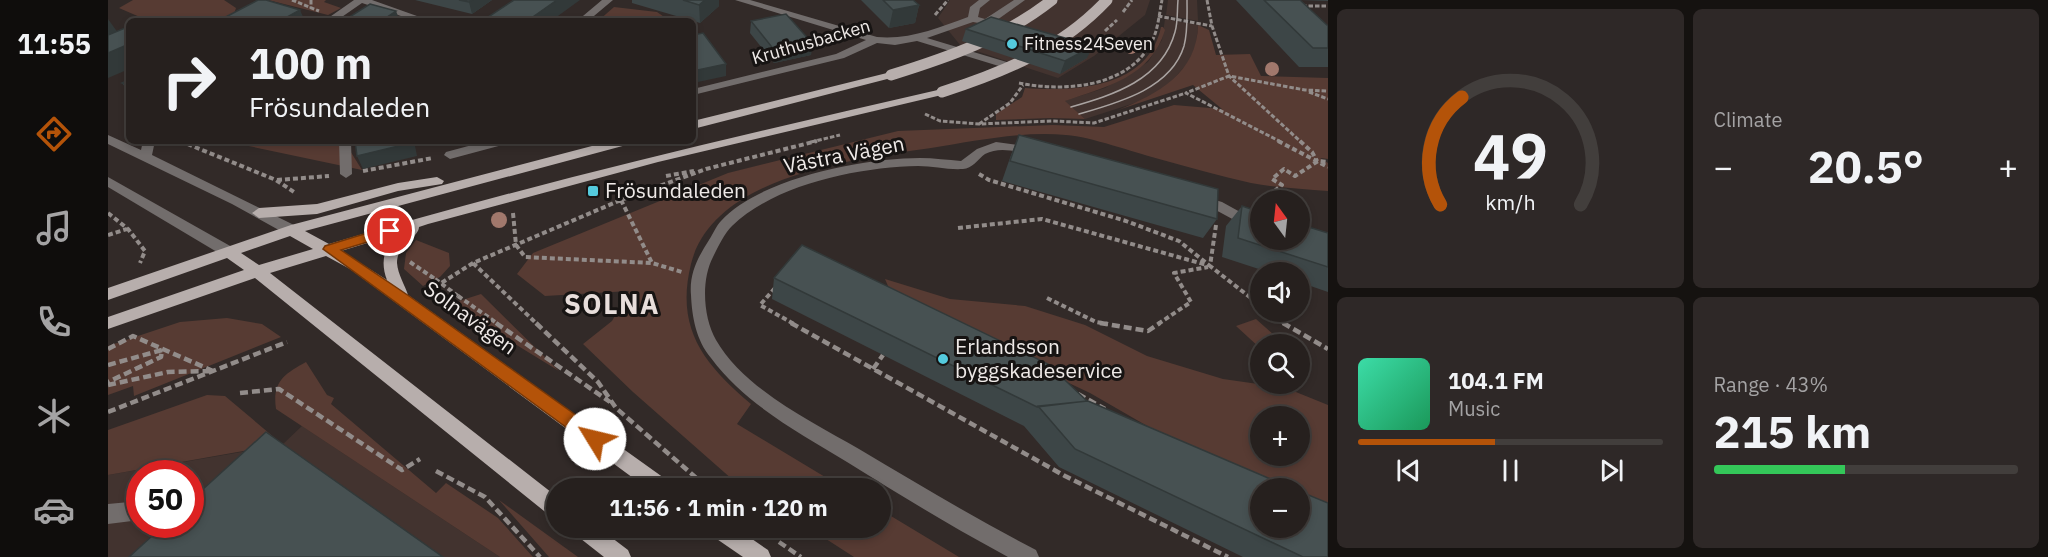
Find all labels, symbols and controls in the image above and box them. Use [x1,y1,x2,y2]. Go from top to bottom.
street label: Kruthusbacken [749,14,873,69]
text: 11:55 [17,26,91,61]
place label: Fitness24Seven [1024,32,1153,55]
text: 100 m [249,36,372,91]
marker: Fitness24Seven [1005,37,1019,51]
icon: right [150,42,228,120]
text: Frösundaleden [249,89,430,124]
text: Climate [1714,106,1782,133]
icon: directions [33,113,75,155]
text: 49 [1473,115,1548,196]
street label: Västra Vägen [781,129,907,179]
text: 20.5° [1808,137,1924,195]
text: − [1714,145,1733,188]
text: + [1998,145,2018,188]
place label: Frösundaleden [605,176,746,204]
marker: Frösundaleden [586,184,600,198]
text: km/h [1485,189,1535,217]
north arrow [1250,190,1310,250]
map controls [1250,190,1310,538]
pin [364,205,415,256]
icon: music [33,207,75,249]
icon: arrive [373,214,406,247]
button: sound [1250,262,1310,322]
street label: Solnavägen [418,274,523,360]
district label: SOLNA [564,286,660,321]
icon: phone [33,301,75,343]
place label: Erlandsson byggskadeservice [955,332,1122,384]
button: search [1250,334,1310,394]
marker: Erlandsson byggskadeservice [936,352,950,366]
text: 104.1 FM [1448,366,1544,395]
text: Range · 43% [1714,371,1828,398]
icon: climate [33,395,75,437]
text: Music [1448,395,1500,422]
text: 215 km [1714,402,1871,460]
button: + [1250,406,1310,466]
position arrow [563,407,627,471]
icon: previous [1392,454,1425,487]
icon: pause [1494,454,1527,487]
icon: next [1595,454,1628,487]
speed limit sign: 50 [126,460,204,538]
button: − [1250,478,1310,538]
icon: car [33,489,75,531]
text: 11:56 · 1 min · 120 m [609,493,828,522]

